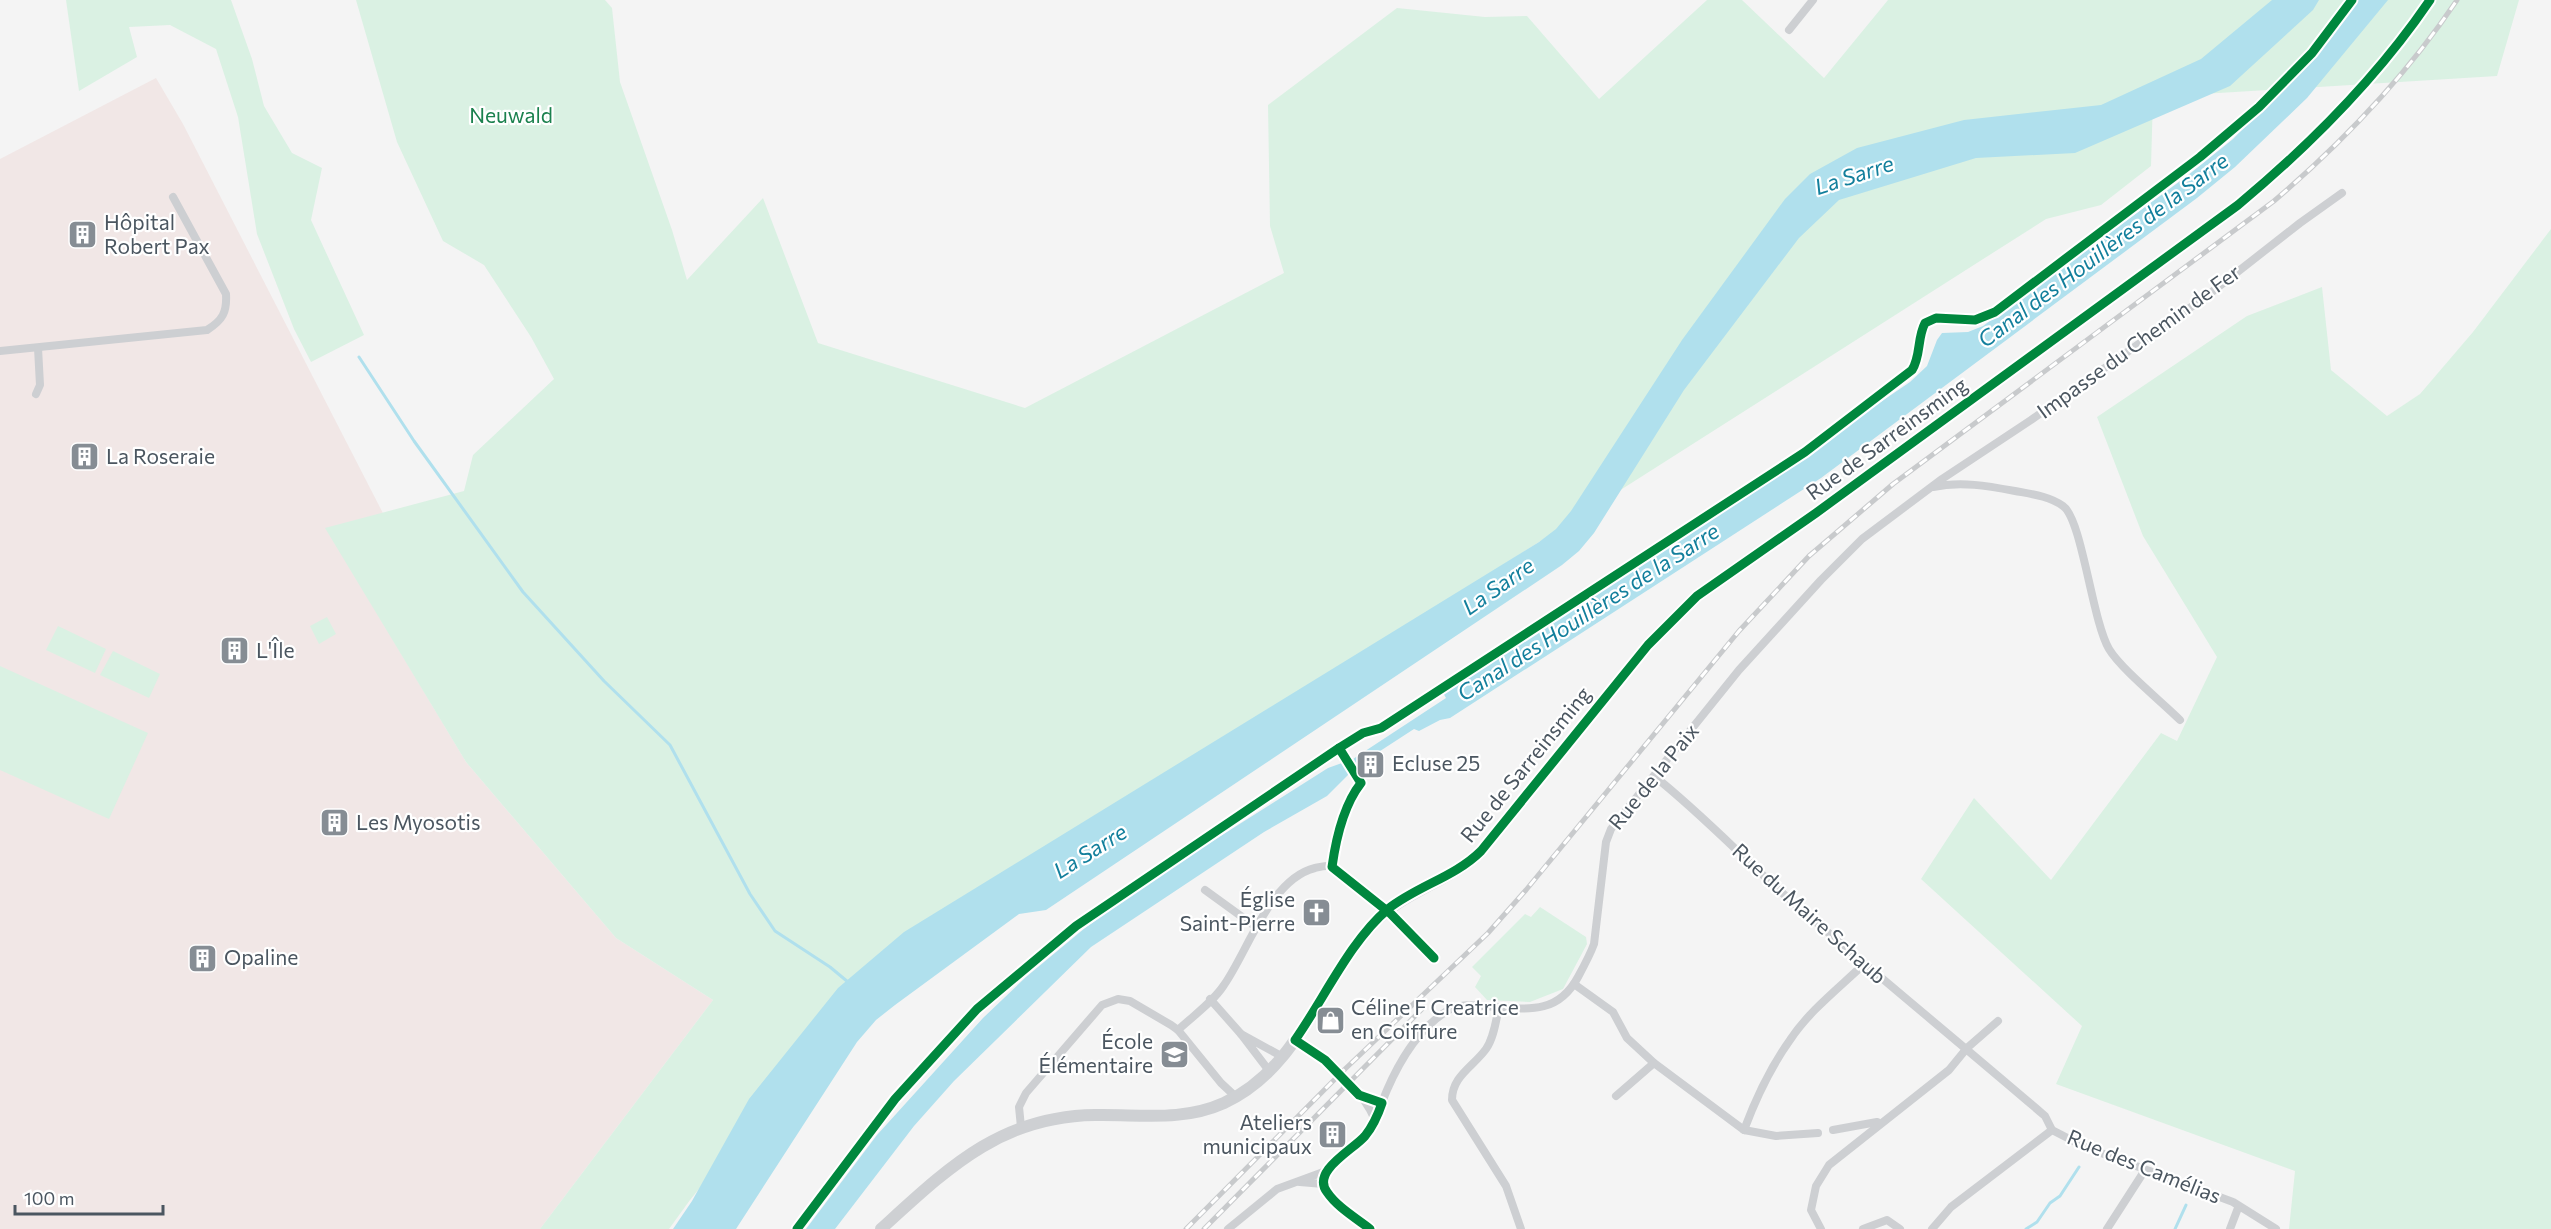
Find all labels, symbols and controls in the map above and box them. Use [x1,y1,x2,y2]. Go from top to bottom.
park label: Neuwald [469,102,553,127]
water label: Canal des Houillères de la Sarre [1972,146,2234,353]
water label: La Sarre [1811,149,1897,200]
place label: Hôpital Robert Pax [104,209,210,258]
building icon: Hôpital Robert Pax [67,219,99,251]
street label: Impasse du Chemin de Fer [2032,259,2245,423]
street label: Rue de Sarreinsming [1801,371,1972,505]
building icon: La Roseraie [69,441,101,473]
place label: La Roseraie [106,443,215,468]
water label: Canal des Houillères de la Sarre [1452,517,1724,706]
water label: La Sarre [1457,551,1539,620]
building icon: L'Île [219,635,251,667]
place label: L'Île [256,637,295,662]
street label: Rue de Sarreinsming [1454,681,1595,847]
street label: Rue de la Paix [1603,718,1703,834]
building icon: Ecluse 25 [1355,748,1387,780]
place label: Ecluse 25 [1392,750,1480,775]
building icon: Les Myosotis [319,807,351,839]
place label: Les Myosotis [356,809,480,834]
water label: La Sarre [1048,817,1132,884]
street label: Rue du Maire Schaub [1728,837,1892,988]
place label: Église Saint-Pierre [1180,886,1295,935]
church icon: Église Saint-Pierre [1300,896,1332,928]
building icon: Opaline [187,942,219,974]
place label: Opaline [224,944,298,969]
place label: Céline F Creatrice en Coiffure [1351,994,1519,1043]
shop icon: Céline F Creatrice en Coiffure [1314,1004,1346,1036]
place label: École Élémentaire [1039,1028,1153,1077]
school or university icon: École Élémentaire [1158,1038,1190,1070]
place label: Ateliers municipaux [1202,1109,1312,1158]
building icon: Ateliers municipaux [1317,1119,1349,1151]
street label: Rue des Camélias [2064,1123,2225,1208]
scale bar [15,1178,164,1216]
text: 100 m [24,1187,74,1209]

